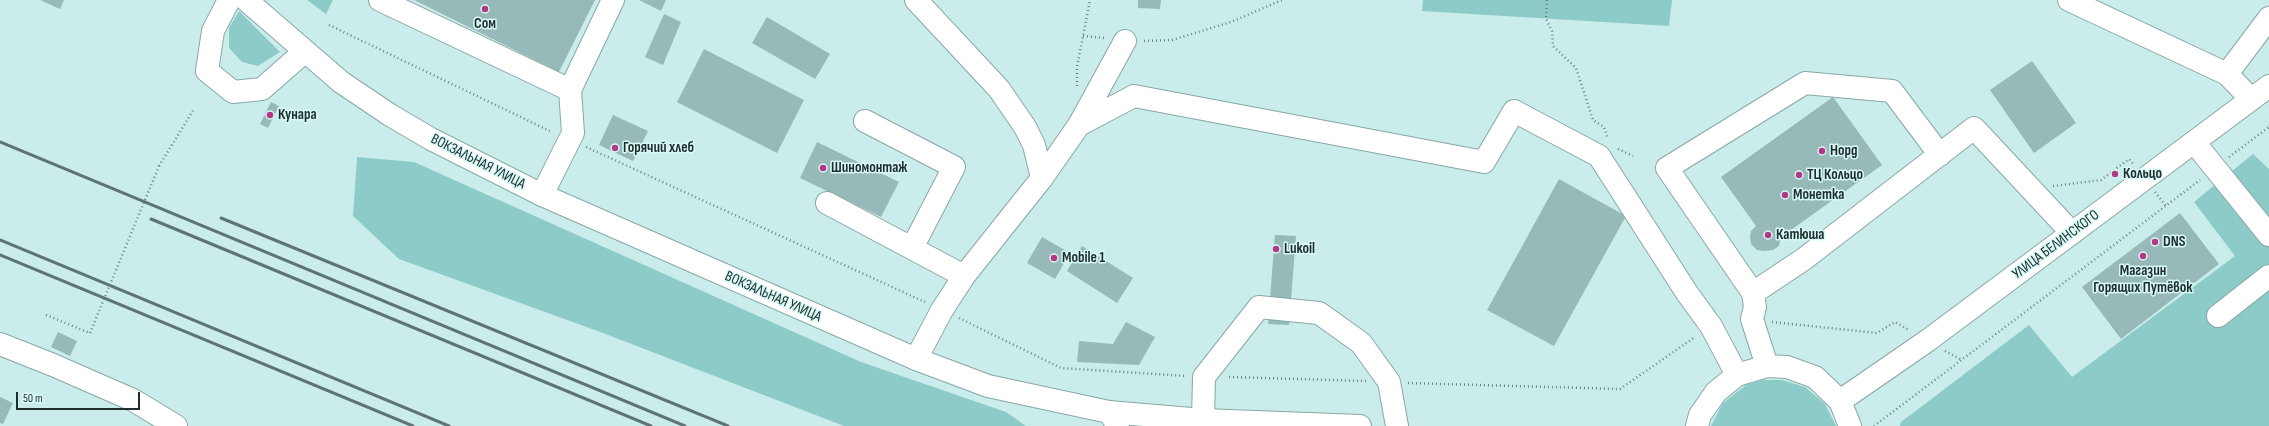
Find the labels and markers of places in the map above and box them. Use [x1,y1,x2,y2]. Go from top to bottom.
marker: Сом [480,4,490,14]
place label: Сом [474,15,496,33]
place label: Кунара [278,106,317,124]
marker: Кунара [265,110,275,120]
place label: Горячий хлеб [623,139,694,157]
place label: Норд [1830,142,1858,160]
marker: Горячий хлеб [610,143,620,153]
marker: Норд [1817,146,1827,156]
place label: Шиномонтаж [831,159,907,177]
marker: Шиномонтаж [818,163,828,173]
place label: Кольцо [2123,165,2162,183]
place label: ТЦ Кольцо [1807,166,1863,184]
marker: Кольцо [2110,169,2120,179]
marker: ТЦ Кольцо [1794,170,1804,180]
place label: Монетка [1793,186,1844,204]
marker: Монетка [1780,190,1790,200]
place label: Катюша [1776,226,1824,244]
marker: Катюша [1763,230,1773,240]
place label: DNS [2163,233,2186,251]
marker: DNS [2150,237,2160,247]
place label: Lukoil [1284,240,1315,258]
marker: Lukoil [1271,244,1281,254]
place label: Mobile 1 [1062,249,1105,267]
marker: Магазин Горящих Путёвок [2138,251,2148,261]
marker: Mobile 1 [1049,253,1059,263]
place label: Магазин Горящих Путёвок [2093,262,2193,297]

